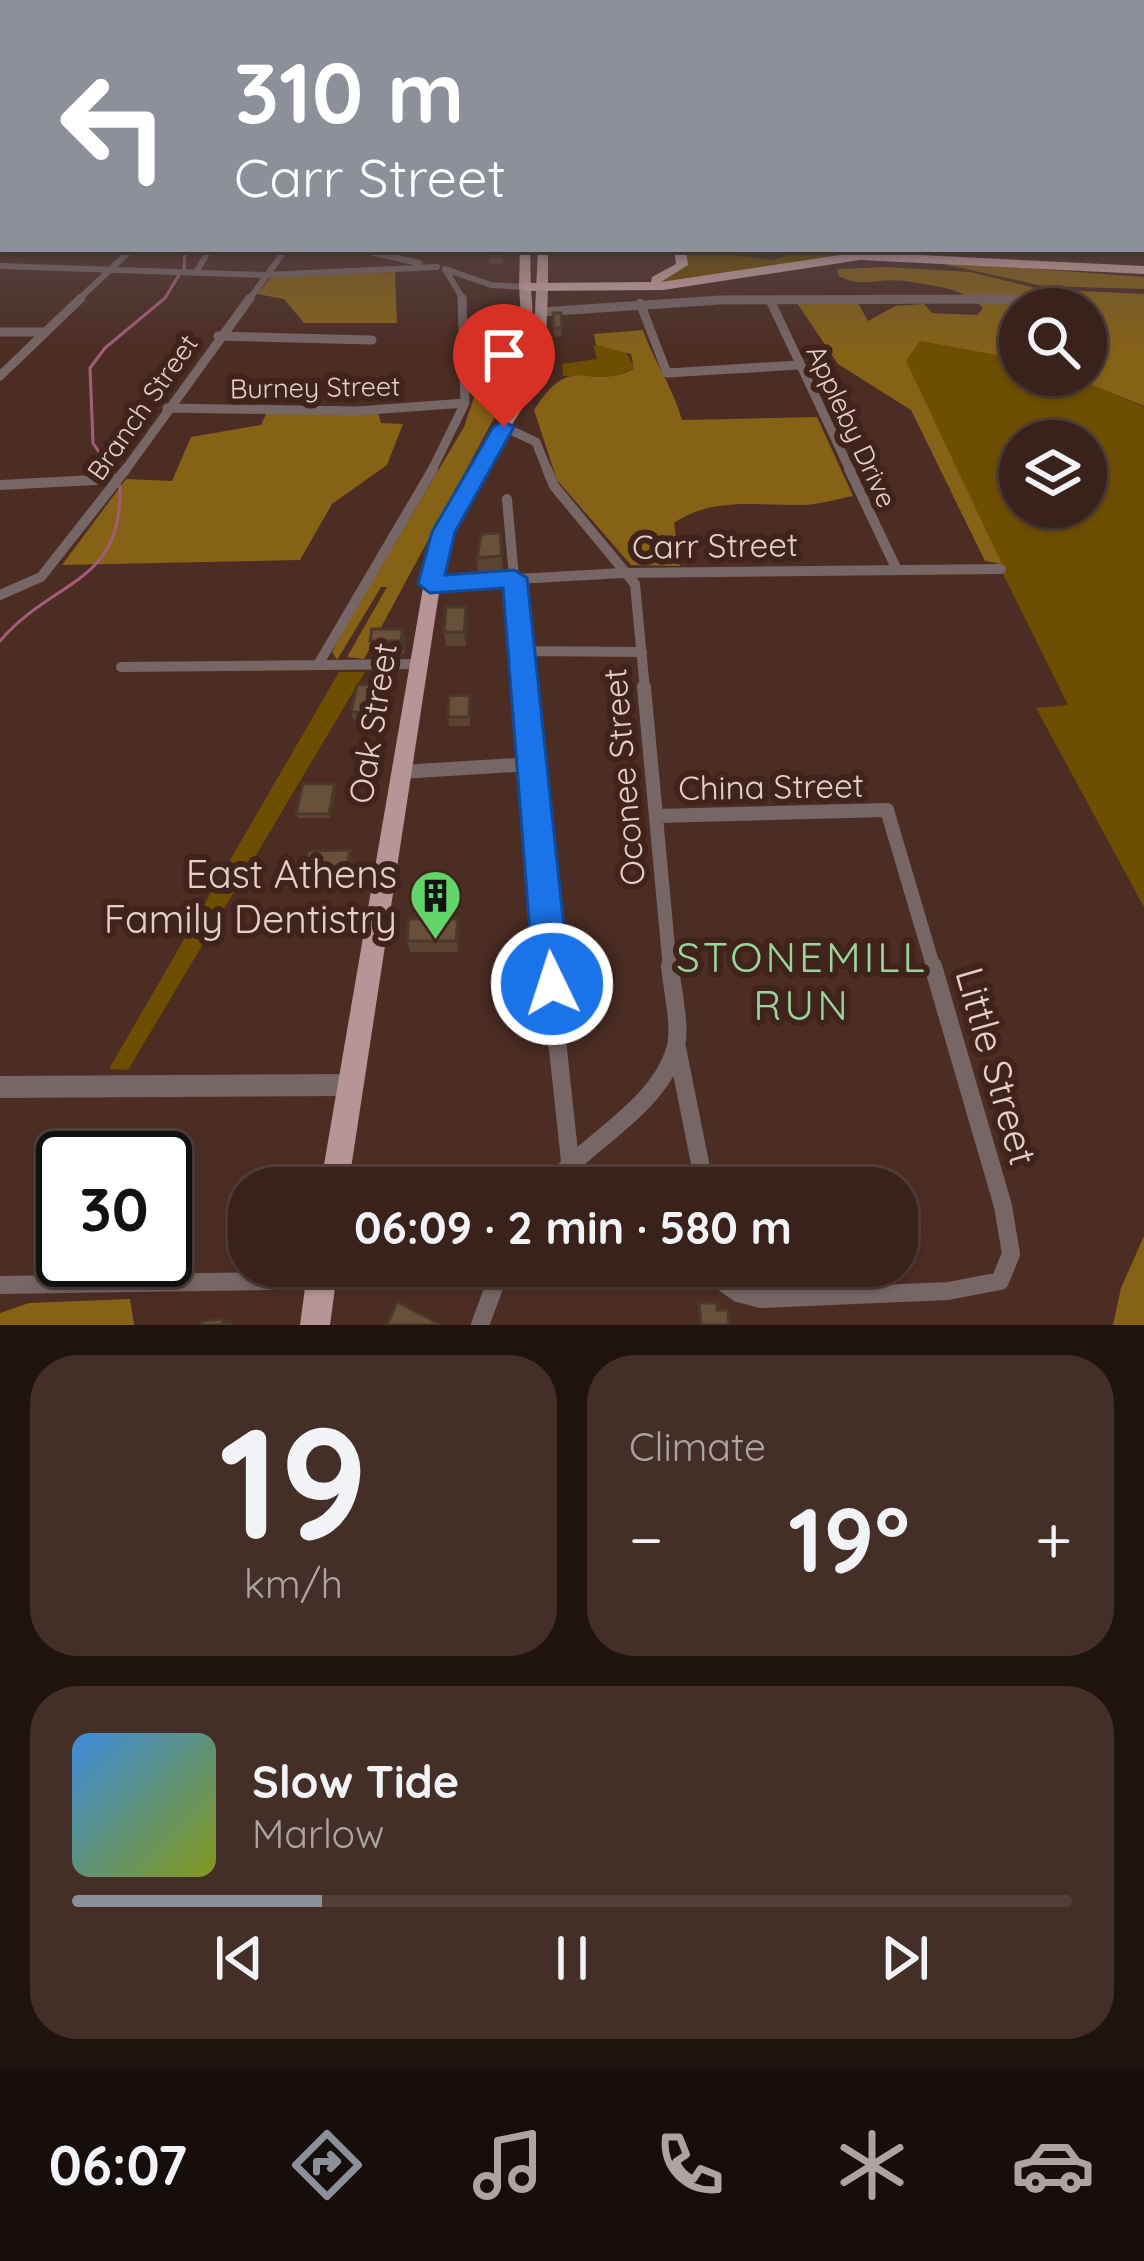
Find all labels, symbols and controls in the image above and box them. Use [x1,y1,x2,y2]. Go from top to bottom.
text: 310 m [234,39,464,144]
icon: left [36,48,192,204]
text: Carr Street [234,143,506,211]
map controls [999,288,1107,528]
button: search [999,288,1107,396]
pin [453,304,555,427]
icon: arrive [471,322,537,388]
street label: Branch Street [79,328,205,486]
street label: Appleby Drive [800,339,904,513]
street label: Burney Street [229,369,401,405]
button: layers [999,420,1107,528]
street label: Carr Street [632,523,798,567]
street label: Oak Street [339,640,405,806]
street label: Oconee Street [593,667,653,887]
street label: China Street [678,764,864,808]
place label: East Athens Family Dentistry [104,849,397,943]
building icon: East Athens Family Dentistry [408,867,464,941]
position arrow [489,921,615,1047]
district label: STONEMILL RUN [676,930,928,1031]
street label: Little Street [945,961,1049,1171]
speed limit sign: 30 [36,1131,192,1287]
text: 06:09 · 2 min · 580 m [354,1199,792,1255]
text: 19 [219,1383,368,1578]
text: Climate [629,1422,766,1471]
text: 19° [788,1482,910,1595]
text: − [629,1497,663,1580]
text: + [1035,1497,1072,1580]
text: km/h [244,1559,343,1608]
text: Slow Tide [252,1753,459,1809]
text: Marlow [252,1809,384,1858]
icon: previous [206,1925,272,1991]
icon: pause [539,1925,605,1991]
icon: next [872,1925,938,1991]
icon: directions [285,2123,369,2207]
icon: music [466,2123,550,2207]
icon: phone [648,2123,732,2207]
icon: climate [830,2123,914,2207]
icon: car [1011,2123,1095,2207]
text: 06:07 [49,2131,187,2199]

